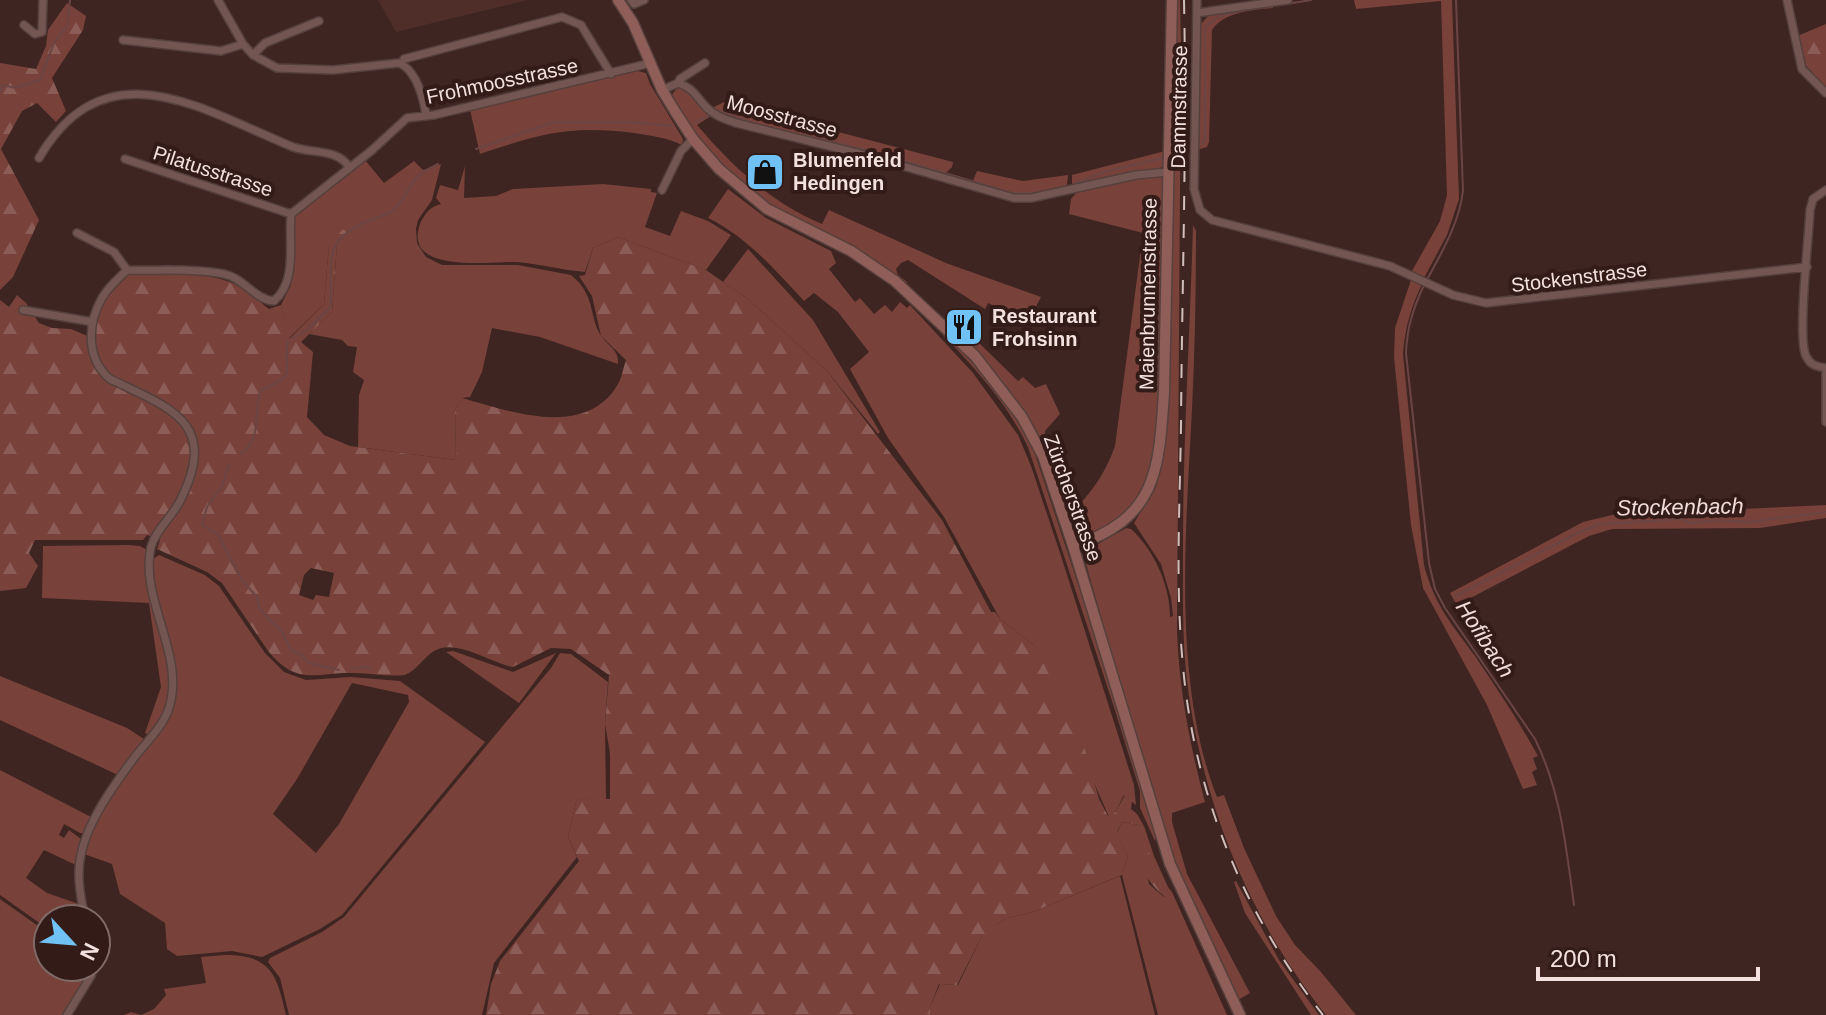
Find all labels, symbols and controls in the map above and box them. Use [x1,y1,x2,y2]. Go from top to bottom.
street label: Dammstrasse [1167,45,1191,169]
street label: Frohmoosstrasse [424,54,580,108]
street label: Moosstrasse [724,91,840,141]
street label: Pilatusstrasse [150,141,276,201]
place label: Blumenfeld Hedingen [793,149,902,194]
shop icon: Blumenfeld Hedingen [744,151,786,193]
street label: Maienbrunnenstrasse [1135,198,1161,390]
street label: Stockenstrasse [1510,258,1648,296]
place label: Restaurant Frohsinn [992,305,1097,350]
restaurant icon: Restaurant Frohsinn [943,306,985,348]
street label: Zürcherstrasse [1040,432,1106,564]
water label: Stockenbach [1616,493,1744,521]
water label: Hofibach [1451,596,1519,682]
north arrow [32,903,112,983]
scale bar [1538,931,1758,981]
text: N [75,939,104,964]
text: 200 m [1550,945,1617,972]

